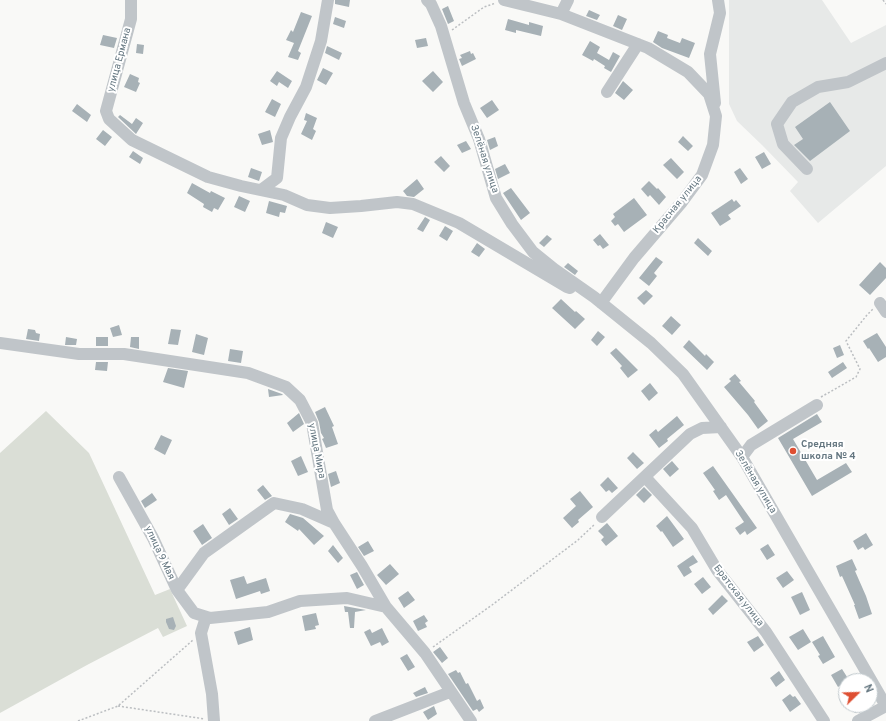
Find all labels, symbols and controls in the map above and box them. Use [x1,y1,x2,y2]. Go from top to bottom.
street label: улица Ермана [106,26,134,94]
street label: Зелёная улица [467,123,501,195]
street label: Красная улица [651,174,705,236]
street label: улица Мира [305,422,327,480]
place label: Средняя школа № 4 [801,439,856,462]
marker: Средняя школа № 4 [788,446,798,456]
street label: Зелёная улица [731,448,779,516]
street label: улица 9 Мая [141,524,177,582]
street label: Братская улица [710,563,766,629]
north arrow [838,673,878,713]
text: N [860,682,876,695]

